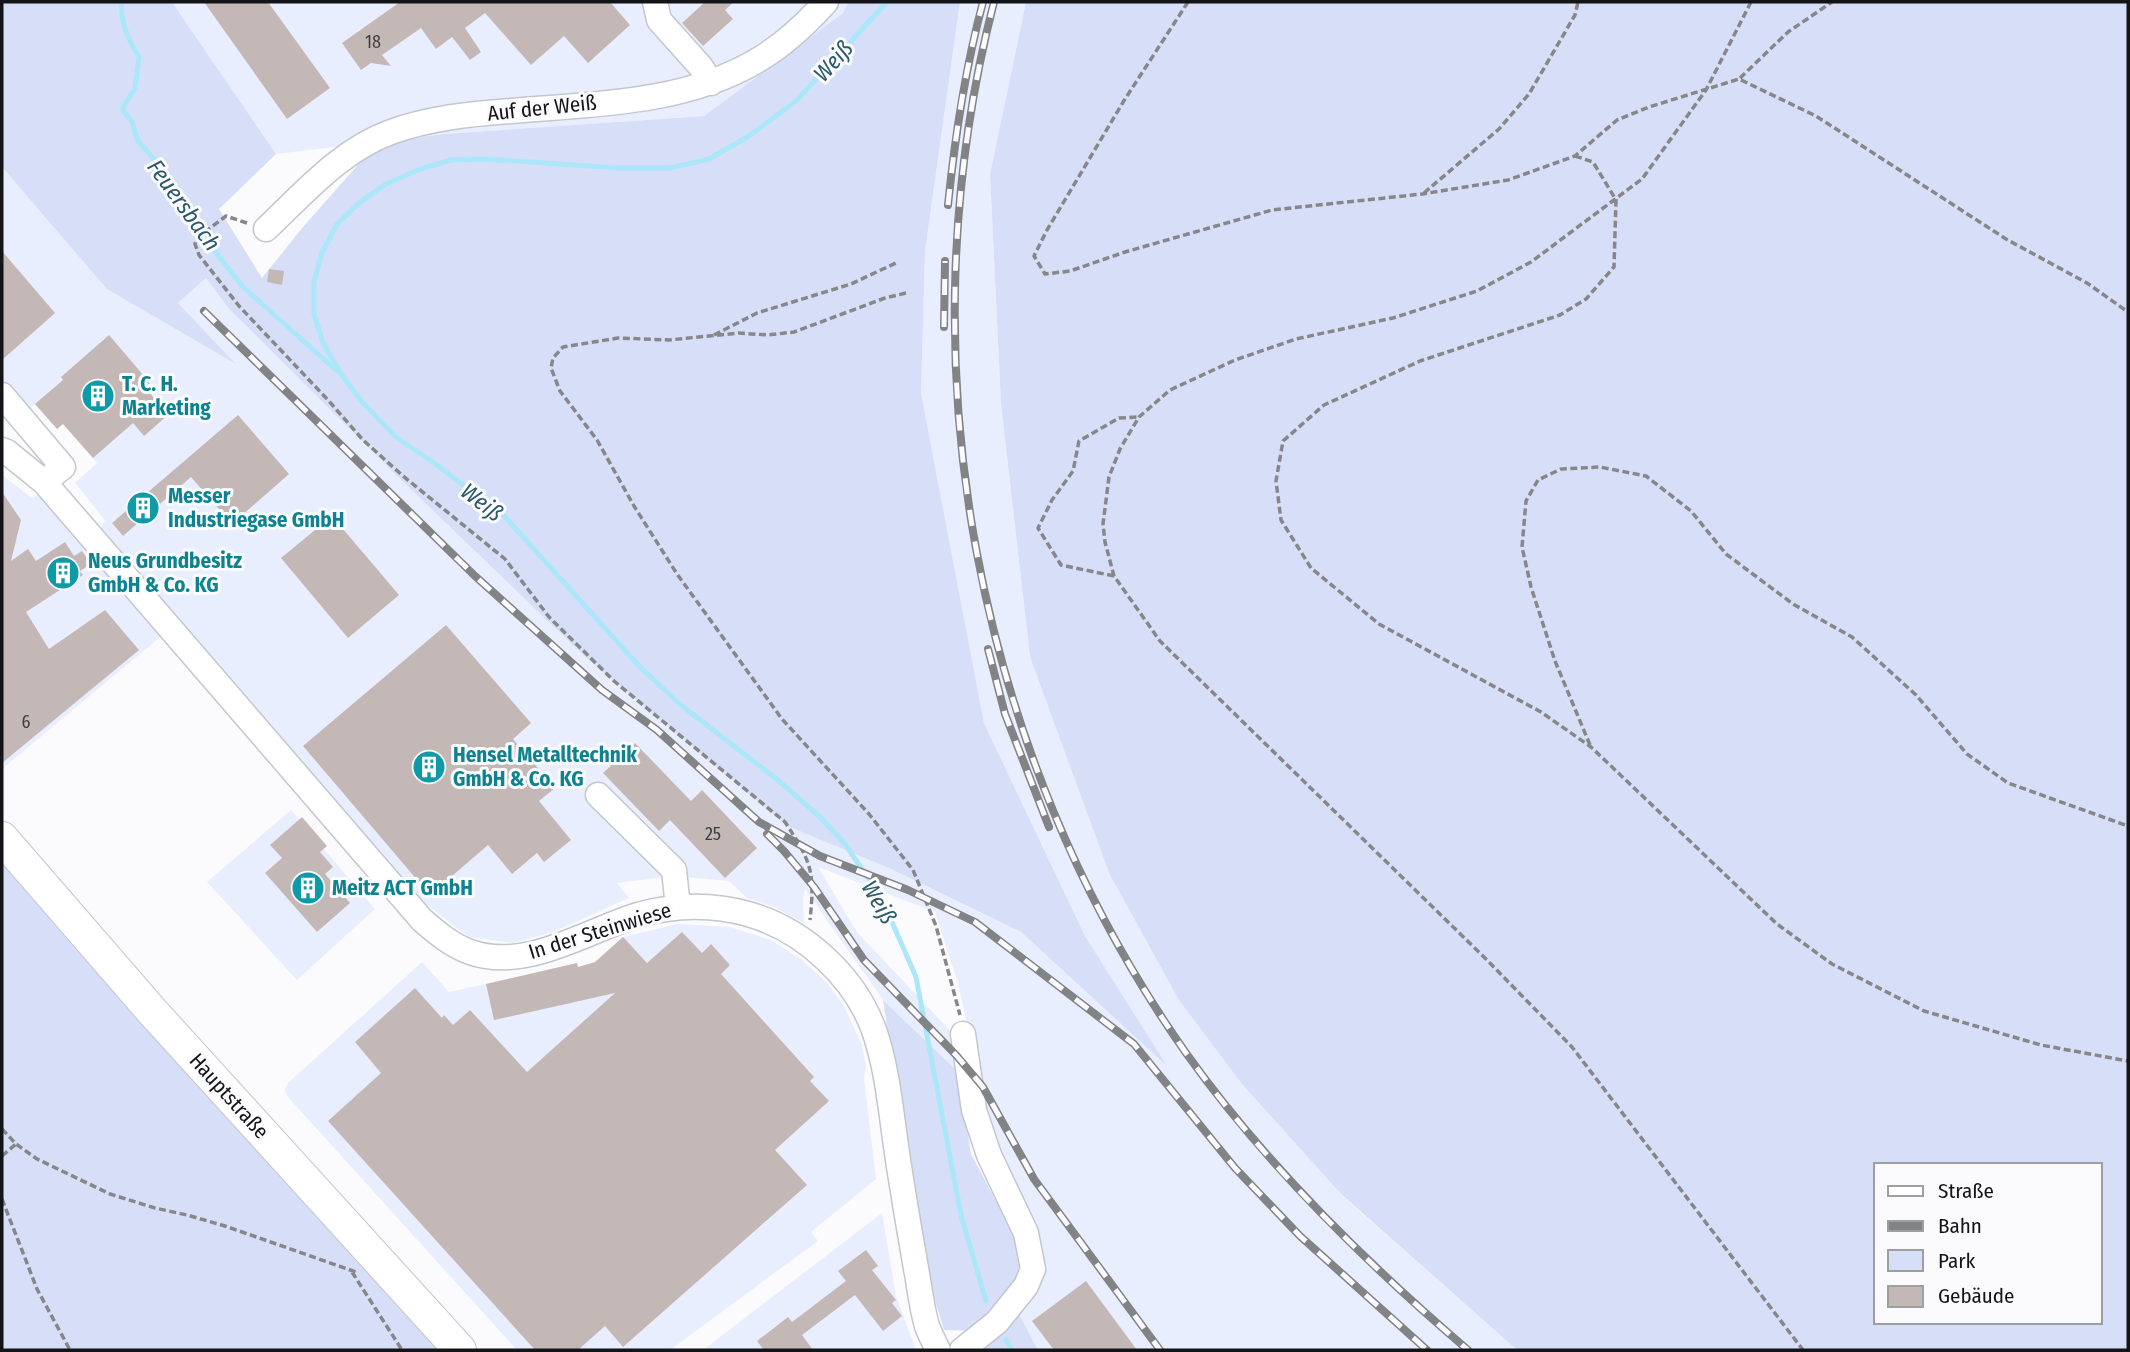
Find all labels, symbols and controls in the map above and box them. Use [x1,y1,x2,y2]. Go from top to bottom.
house number: 18 [365,31,381,53]
water label: Weiß [807,35,859,87]
street label: Auf der Weiß [486,89,598,127]
water label: Feuersbach [141,154,227,256]
place label: T. C. H. Marketing [122,371,211,421]
building icon: T. C. H. Marketing [79,377,117,415]
water label: Weiß [455,477,509,527]
place label: Messer Industriegase GmbH [168,483,344,533]
building icon: Messer Industriegase GmbH [124,489,162,527]
place label: Neus Grundbesitz GmbH & Co. KG [88,548,242,598]
building icon: Neus Grundbesitz GmbH & Co. KG [44,554,82,592]
house number: 6 [22,711,31,733]
place label: Hensel Metalltechnik GmbH & Co. KG [453,742,637,792]
building icon: Hensel Metalltechnik GmbH & Co. KG [410,748,448,786]
house number: 25 [705,823,721,845]
building icon: Meitz ACT GmbH [289,869,327,907]
place label: Meitz ACT GmbH [332,875,473,901]
water label: Weiß [855,875,903,929]
street label: In der Steinwiese [525,897,675,965]
street label: Hauptstraße [184,1048,274,1144]
legend [1874,1163,2102,1324]
text: Straße [1938,1178,1994,1204]
text: Bahn [1938,1213,1982,1239]
text: Park [1938,1248,1976,1274]
text: Gebäude [1938,1283,2014,1309]

